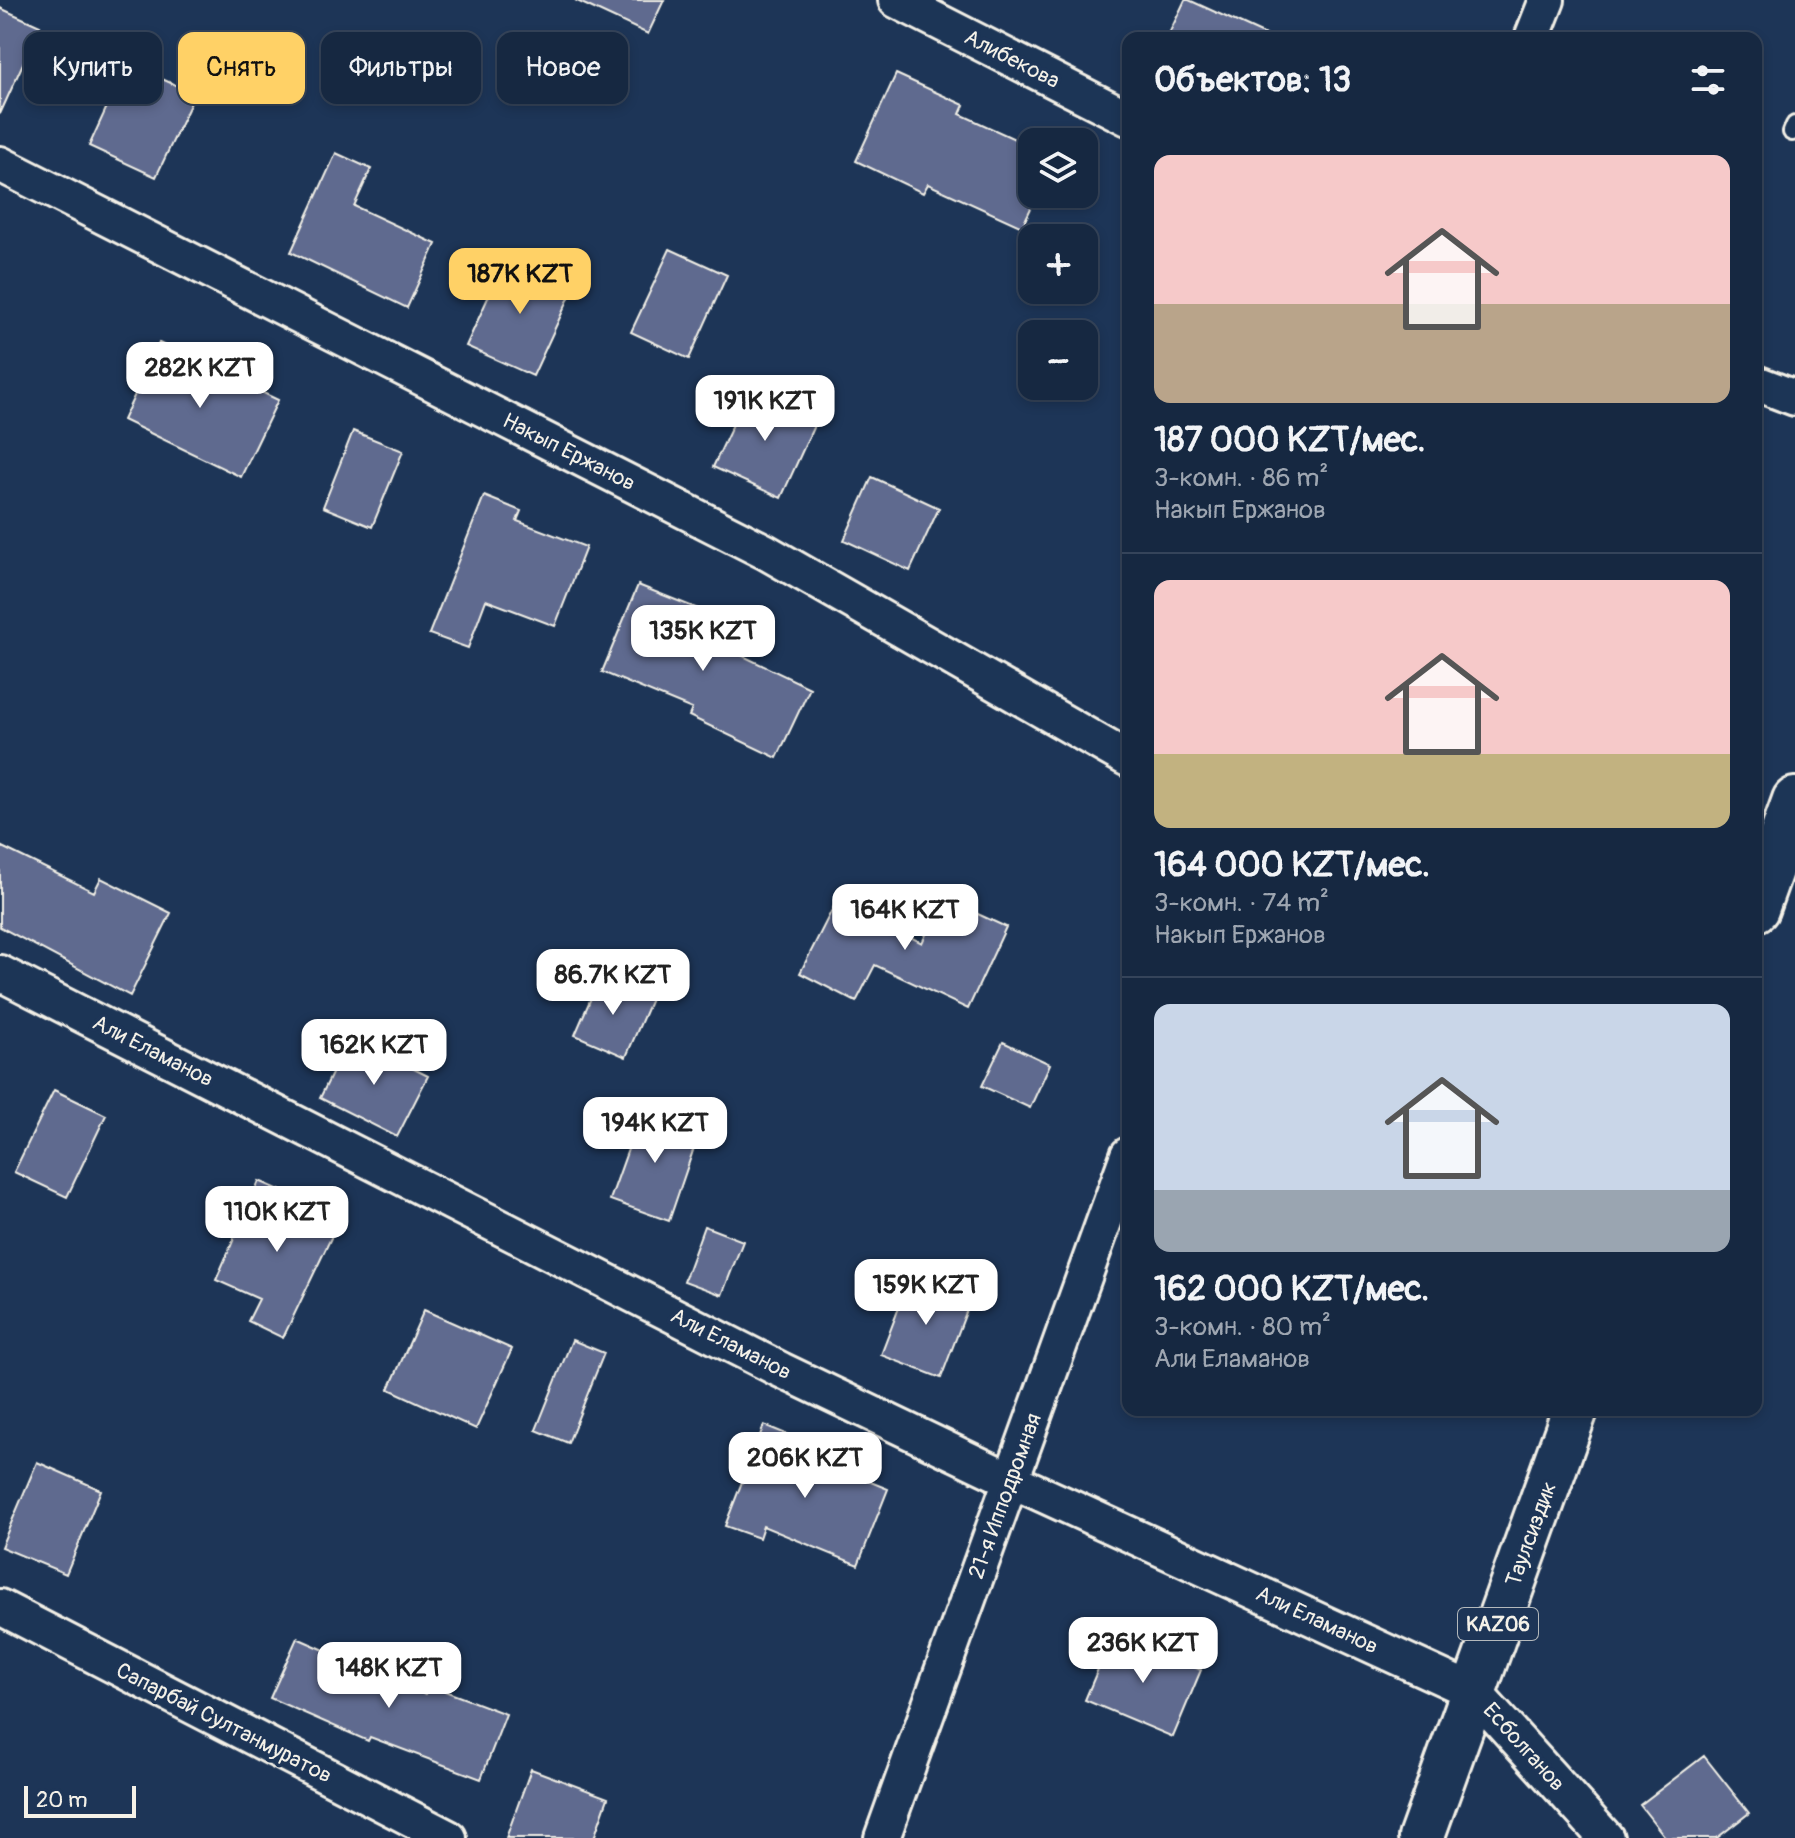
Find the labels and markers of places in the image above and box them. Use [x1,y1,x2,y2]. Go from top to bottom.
pin: 187K KZT [437,248,603,316]
pin: 282K KZT [117,342,283,410]
pin: 191K KZT [682,375,848,443]
pin: 135K KZT [620,605,786,673]
pin: 164K KZT [822,884,988,952]
pin: 86.7K KZT [521,949,705,1017]
pin: 162K KZT [291,1019,457,1087]
pin: 194K KZT [572,1097,738,1165]
pin: 110K KZT [194,1186,360,1254]
pin: 159K KZT [843,1259,1009,1327]
pin: 206K KZT [722,1432,888,1500]
pin: 236K KZT [1060,1617,1226,1685]
pin: 148K KZT [306,1642,472,1710]

